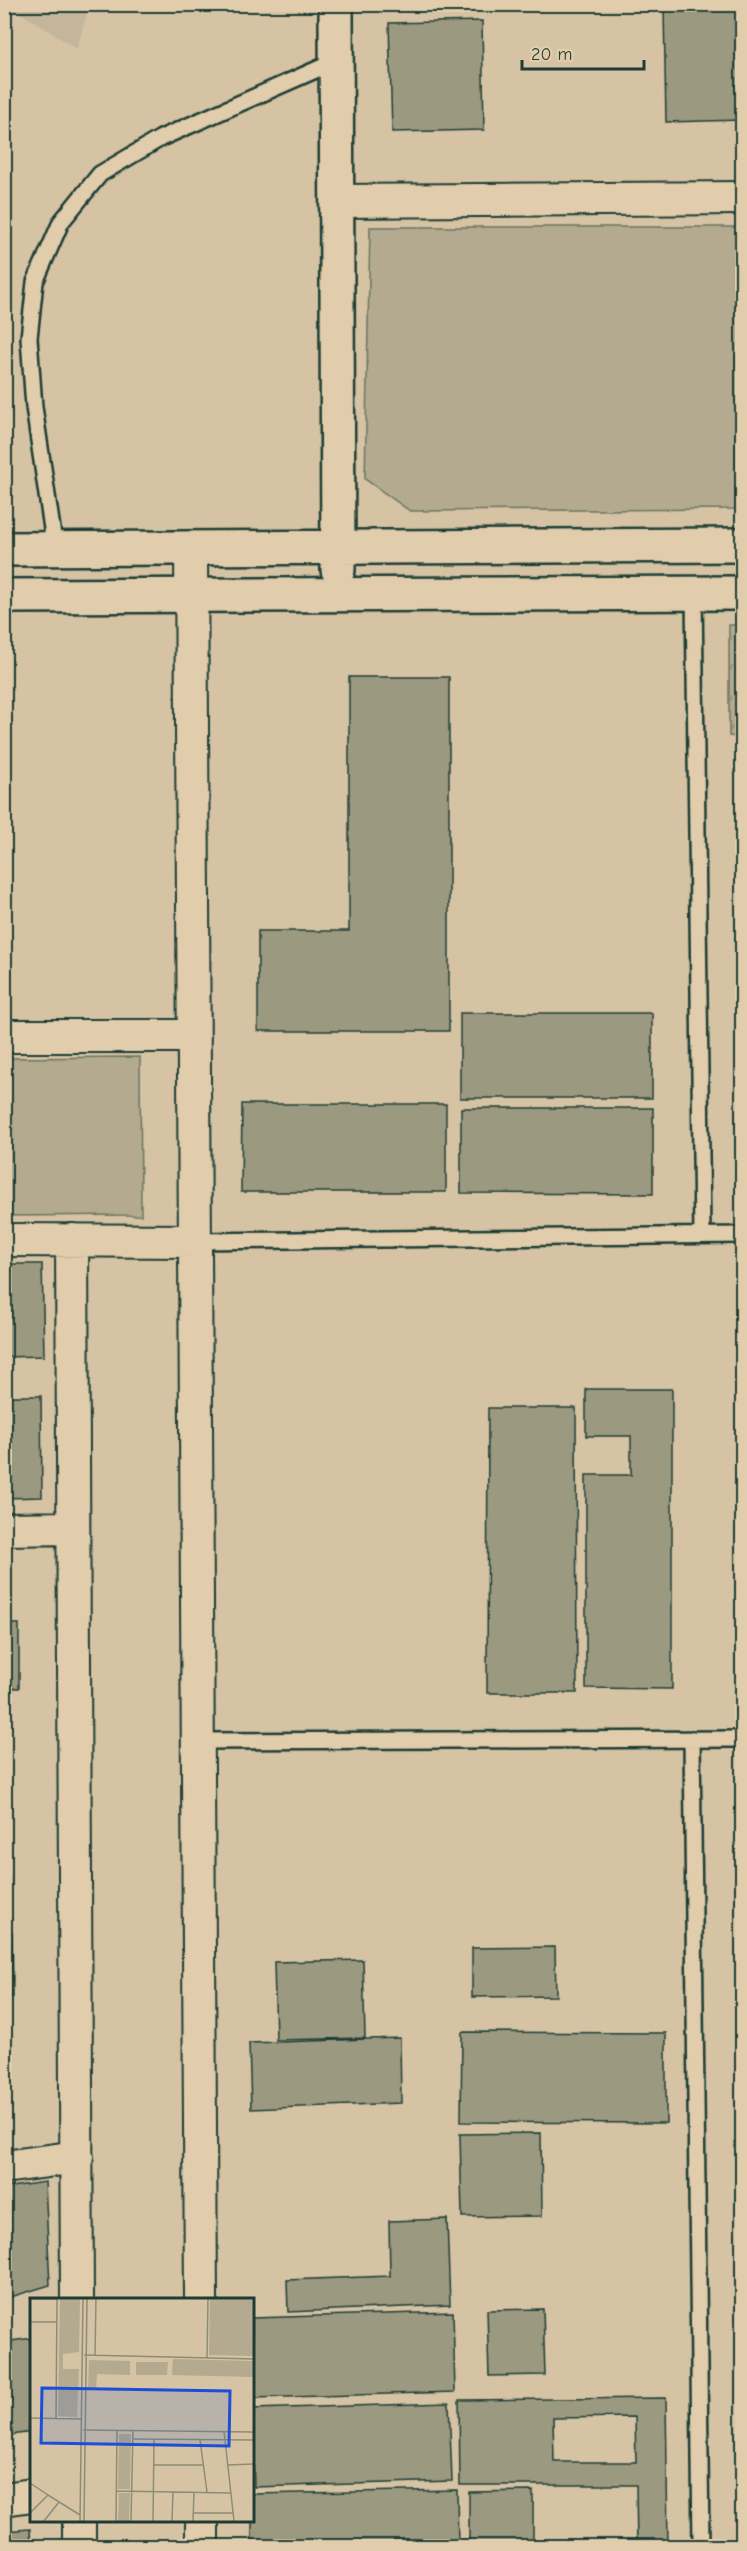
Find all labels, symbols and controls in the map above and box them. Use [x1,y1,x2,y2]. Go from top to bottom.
scale bar [522,33,644,71]
text: 20 m [531,44,572,65]
inset map [30,2298,254,2521]

